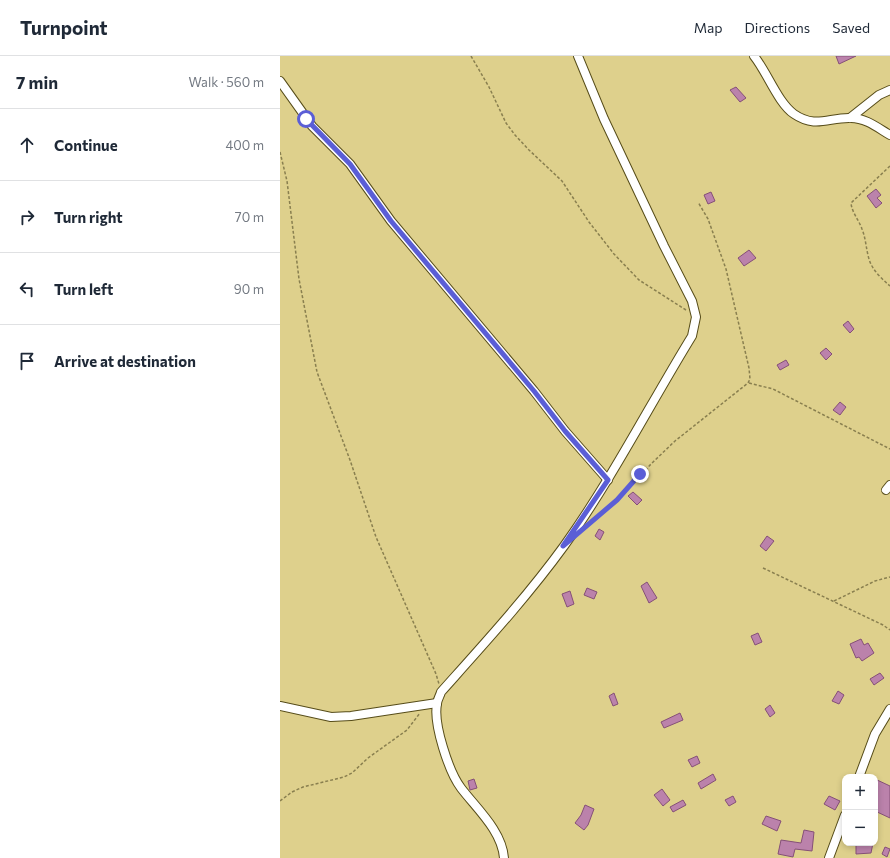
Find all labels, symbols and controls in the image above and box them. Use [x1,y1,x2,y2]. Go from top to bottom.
text: Turnpoint [20,16,108,39]
text: Map [694,19,723,36]
text: Directions [745,19,810,36]
text: Saved [832,19,870,36]
text: 7 min [16,72,58,93]
text: Walk · 560 m [189,74,264,90]
route start [297,110,315,128]
icon: ahead [16,134,38,156]
text: Continue [54,136,118,154]
text: 400 m [225,137,264,153]
icon: right [16,206,38,228]
text: Turn right [54,208,123,226]
text: 70 m [235,209,264,225]
icon: left [16,278,38,300]
text: Turn left [54,280,113,298]
text: 90 m [234,281,264,297]
icon: arrive [16,350,38,372]
text: Arrive at destination [54,352,196,370]
route end [631,465,649,483]
map controls [842,774,878,846]
button: + [842,774,878,810]
button: − [842,810,878,846]

